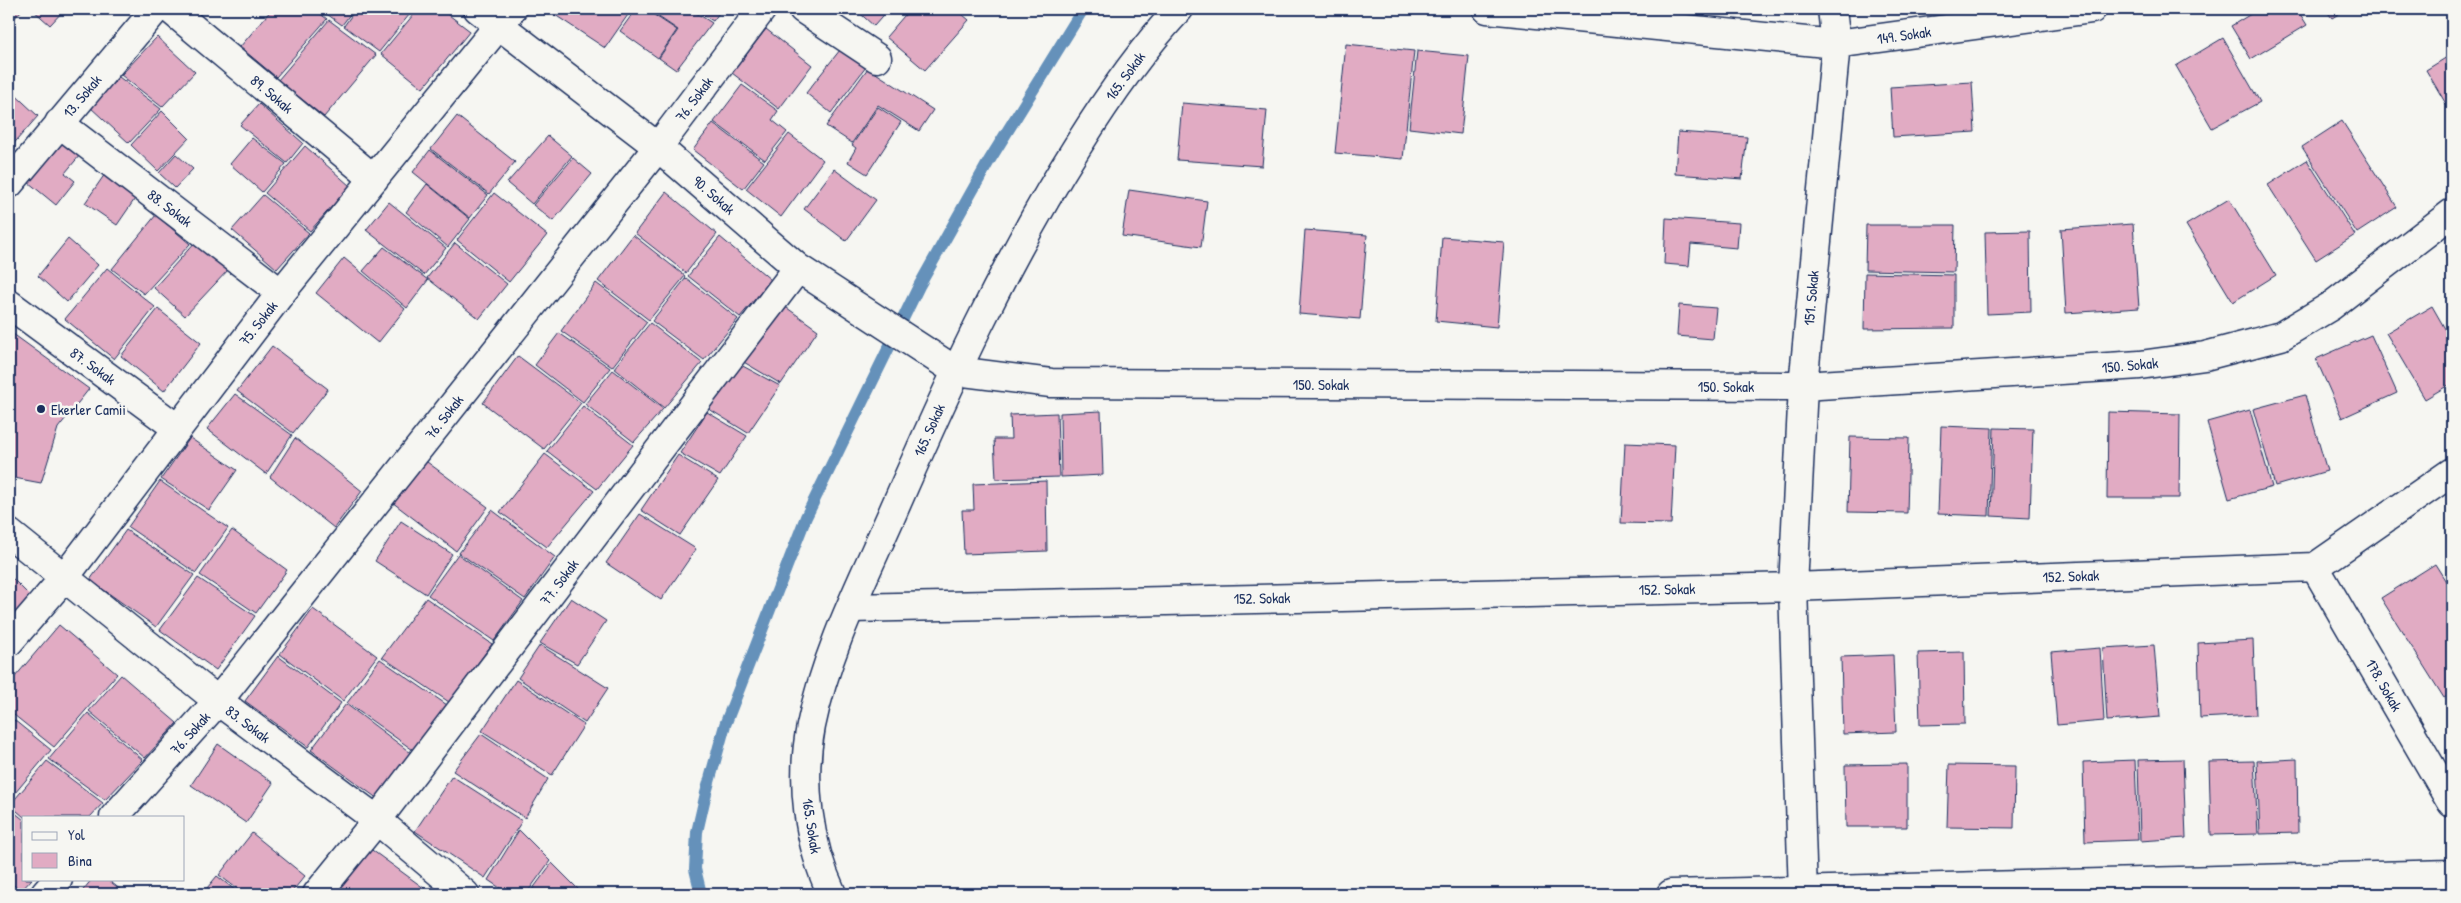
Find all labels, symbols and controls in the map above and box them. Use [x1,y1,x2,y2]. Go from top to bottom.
street label: 149. Sokak [1876,21,1932,49]
street label: 165. Sokak [1100,47,1150,105]
street label: 13. Sokak [58,70,106,122]
street label: 89. Sokak [246,70,298,118]
street label: 76. Sokak [670,72,718,126]
street label: 90. Sokak [688,171,740,219]
street label: 88. Sokak [143,184,197,232]
street label: 151. Sokak [1798,270,1824,326]
street label: 75. Sokak [234,296,282,350]
street label: 87. Sokak [66,342,120,390]
street label: 150. Sokak [2101,352,2159,378]
street label: 150. Sokak [1293,374,1349,395]
street label: 150. Sokak [1698,376,1754,397]
street label: 76. Sokak [420,390,468,444]
place label: Ekerler Camii [51,399,126,420]
street label: 165. Sokak [908,400,950,460]
marker: Ekerler Camii [35,403,47,415]
street label: 77. Sokak [535,555,583,609]
street label: 152. Sokak [2042,565,2100,587]
street label: 152. Sokak [1638,578,1696,600]
street label: 152. Sokak [1233,587,1291,609]
street label: 178. Sokak [2361,655,2407,715]
street label: 83. Sokak [221,700,275,748]
street label: 76. Sokak [165,707,215,759]
street label: 165. Sokak [797,797,827,855]
legend [22,816,185,880]
text: Yol [68,824,85,845]
text: Bina [68,850,92,871]

